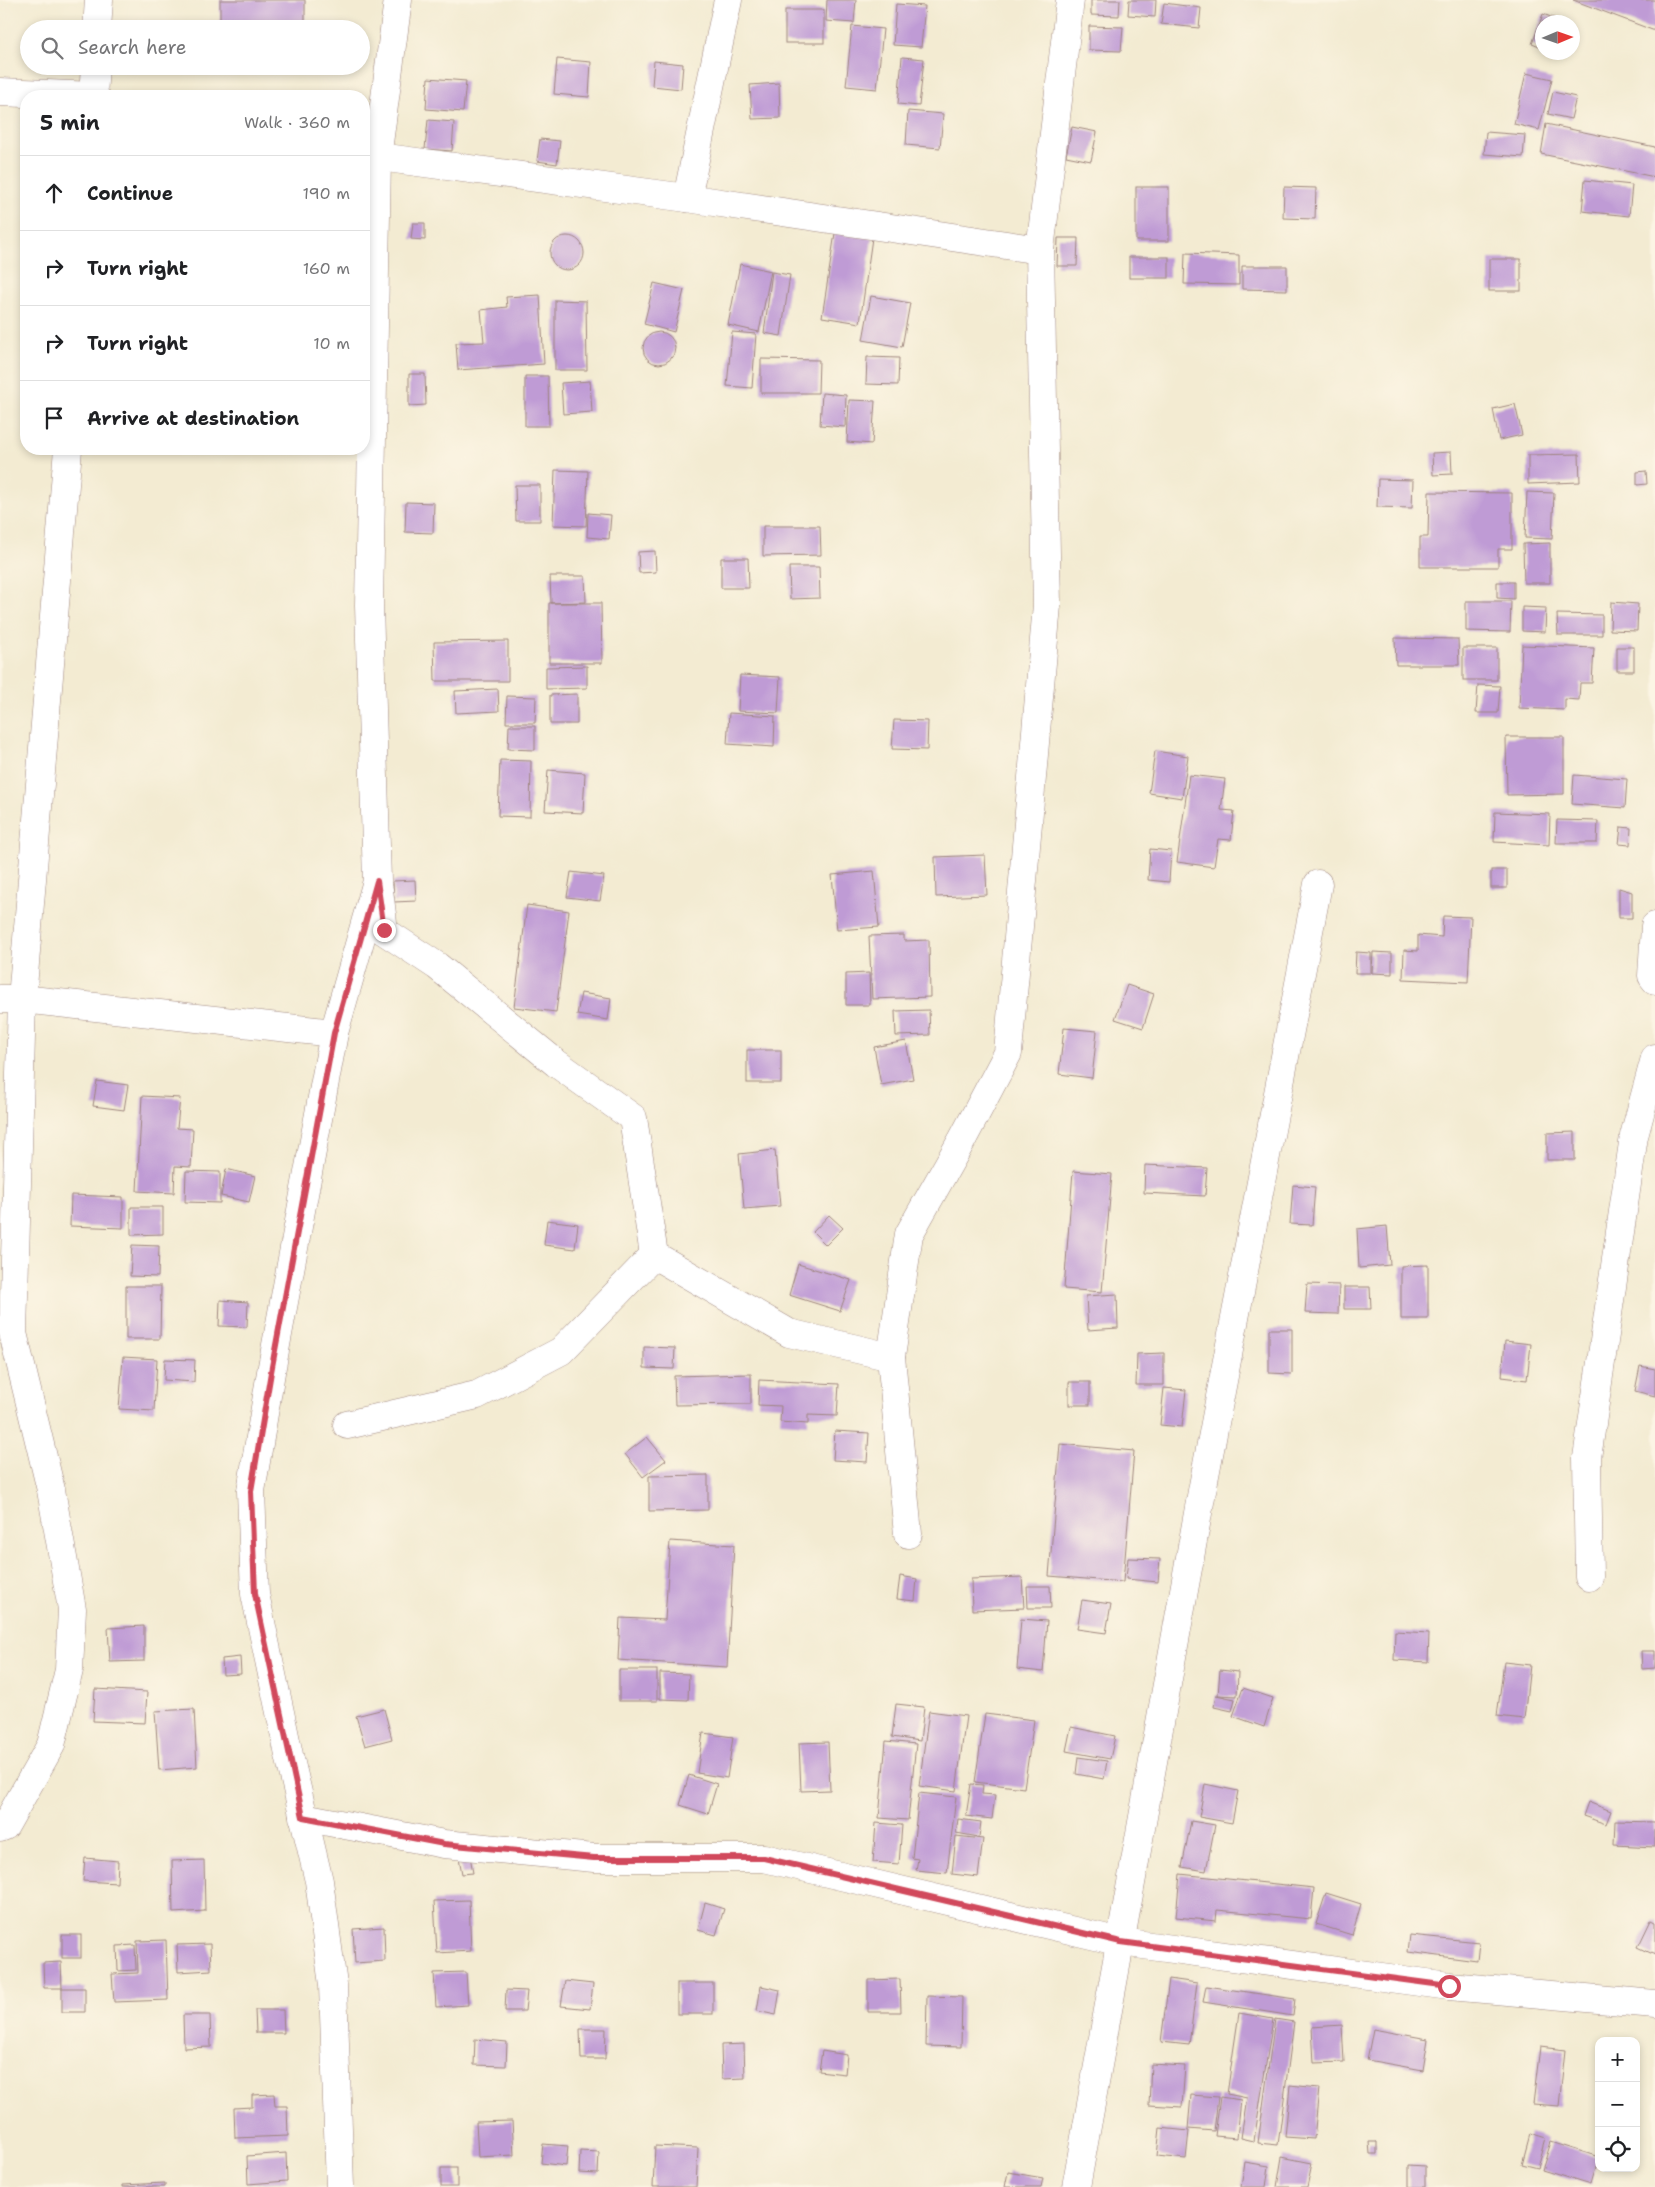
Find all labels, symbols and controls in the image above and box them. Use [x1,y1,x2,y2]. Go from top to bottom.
north arrow [1535,15,1580,60]
search box [20,20,370,75]
icon: search [38,34,66,62]
text: Search here [78,35,187,60]
text: 5 min [40,109,100,137]
text: Walk · 360 m [244,112,350,133]
icon: ahead [40,179,68,207]
text: Continue [87,181,173,206]
text: 190 m [303,183,350,204]
icon: right [40,254,68,282]
text: Turn right [87,256,188,281]
text: 160 m [303,258,350,279]
icon: right [40,329,68,357]
text: Turn right [87,331,188,356]
text: 10 m [313,333,350,354]
icon: arrive [40,404,68,432]
text: Arrive at destination [87,406,299,431]
route end [373,919,396,942]
route start [1438,1975,1461,1998]
map controls [1595,2037,1640,2172]
button: + [1595,2037,1640,2082]
button: − [1595,2082,1640,2127]
button: locate [1595,2127,1640,2172]

